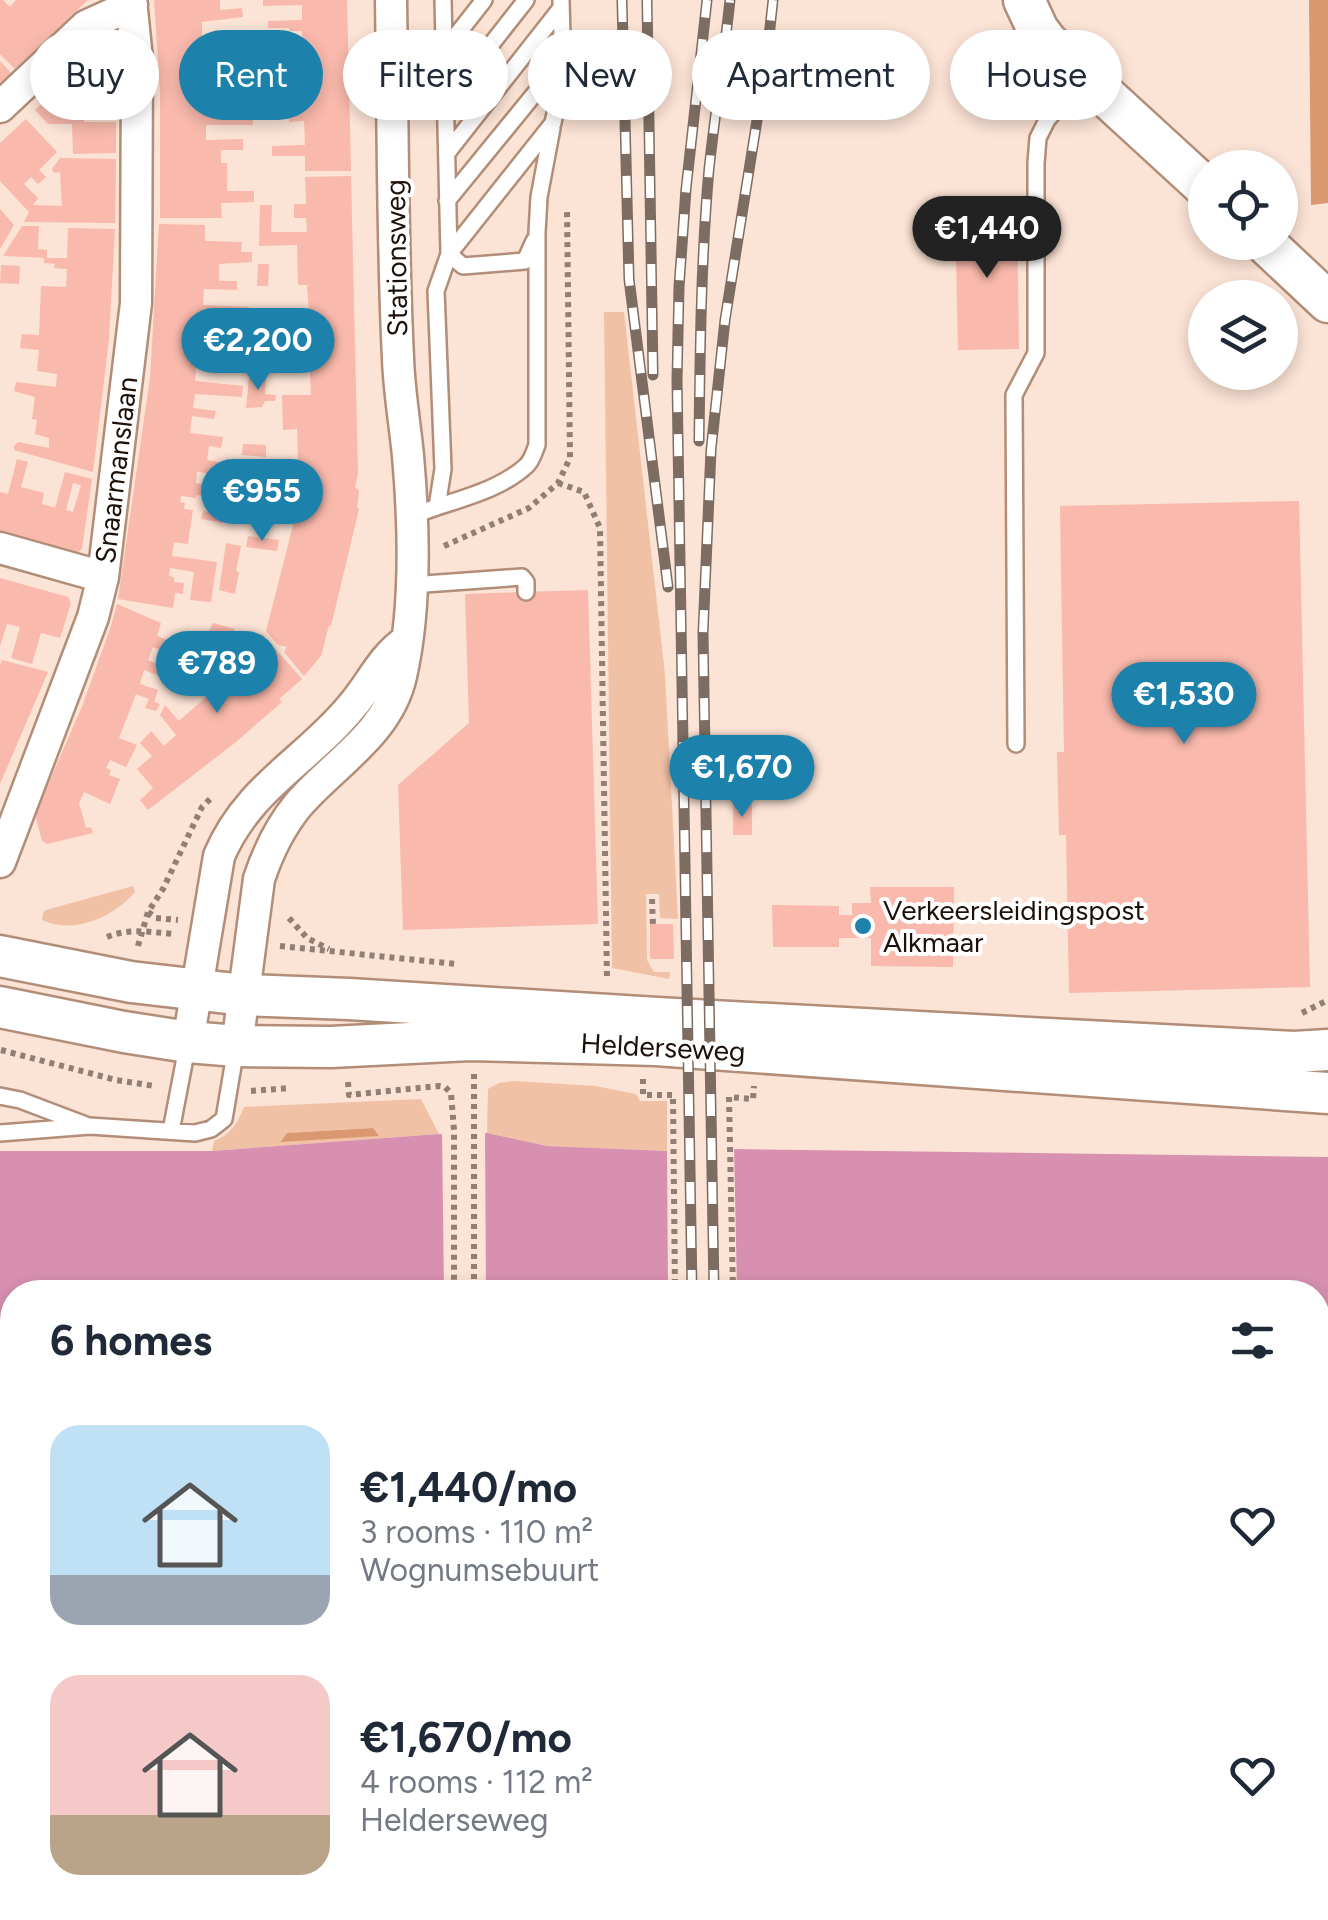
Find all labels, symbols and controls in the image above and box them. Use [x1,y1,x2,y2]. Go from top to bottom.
chip: Buy [30,30,159,120]
chip: Rent [179,30,323,120]
chip: Filters [343,30,508,120]
chip: New [528,30,672,120]
chip: Apartment [692,30,930,120]
chip: House [950,30,1122,120]
map controls [1188,150,1298,390]
button: locate [1188,150,1298,260]
street label: Stationsweg [378,179,414,337]
pin: €1,440 [906,196,1068,281]
text: €1,440 [934,209,1040,247]
button: layers [1188,280,1298,390]
pin: €2,200 [177,308,339,393]
text: €2,200 [204,321,313,359]
street label: Snaarmanslaan [88,375,144,565]
pin: €955 [203,459,321,544]
text: €955 [223,472,301,510]
pin: €789 [158,631,276,716]
text: €789 [178,644,256,682]
pin: €1,530 [1103,662,1265,747]
text: €1,530 [1133,675,1235,713]
pin: €1,670 [661,735,823,820]
text: €1,670 [691,748,793,786]
place label: Verkeersleidingspost Alkmaar [883,893,1145,959]
marker: Verkeersleidingspost Alkmaar [852,915,874,937]
street label: Helderseweg [580,1026,746,1068]
icon: filters [1225,1313,1280,1368]
text: 6 homes [50,1315,212,1366]
text: €1,440/mo [360,1462,577,1513]
icon: home [130,1465,250,1585]
icon: heart [1225,1498,1280,1553]
text: 3 rooms · 110 m² [360,1513,593,1551]
text: Wognumsebuurt [360,1551,599,1589]
text: €1,670/mo [360,1712,572,1763]
icon: home [130,1715,250,1835]
icon: heart [1225,1748,1280,1803]
text: 4 rooms · 112 m² [360,1763,593,1801]
text: Helderseweg [360,1801,549,1839]

